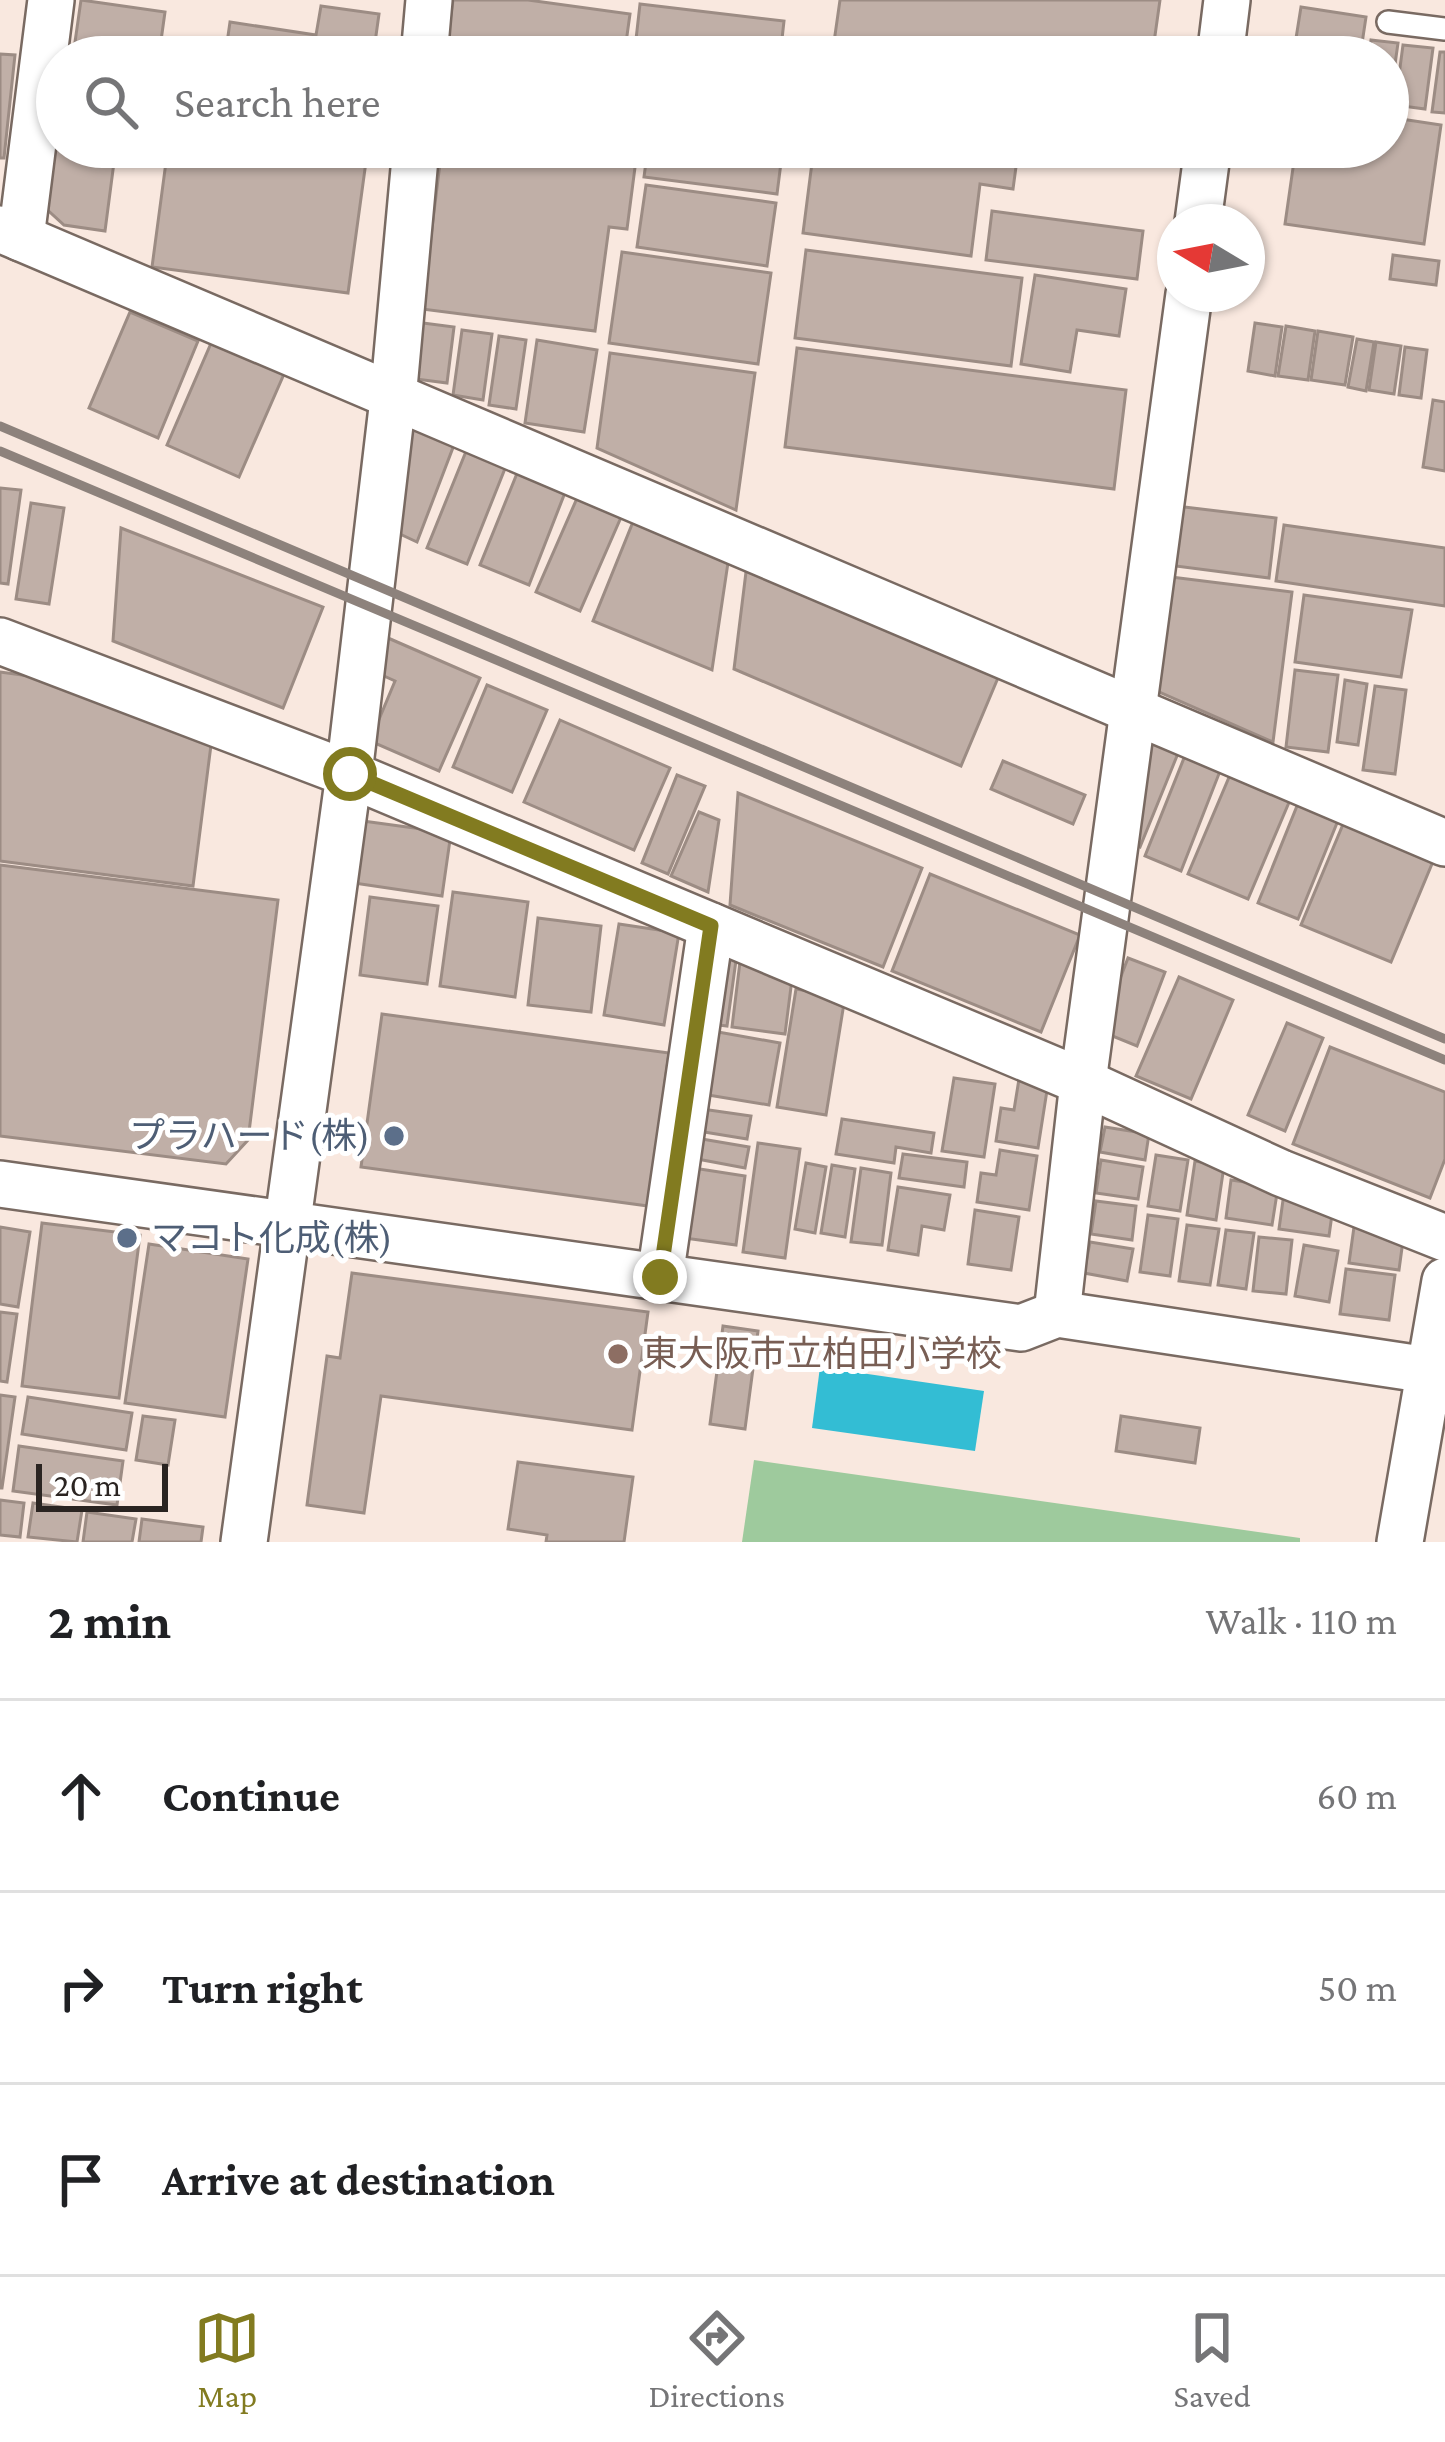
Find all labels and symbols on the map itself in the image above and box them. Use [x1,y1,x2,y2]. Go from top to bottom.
north arrow [1157,204,1265,312]
route start [323,747,377,801]
place label: プラハード(株) [129,1116,370,1157]
marker: プラハード(株) [381,1123,407,1149]
place label: マコト化成(株) [151,1218,392,1259]
marker: マコト化成(株) [114,1225,140,1251]
route end [633,1250,687,1304]
place label: 東大阪市立柏田小学校 [642,1334,1002,1374]
marker: 東大阪市立柏田小学校 [605,1341,631,1367]
scale bar [36,1458,168,1511]

